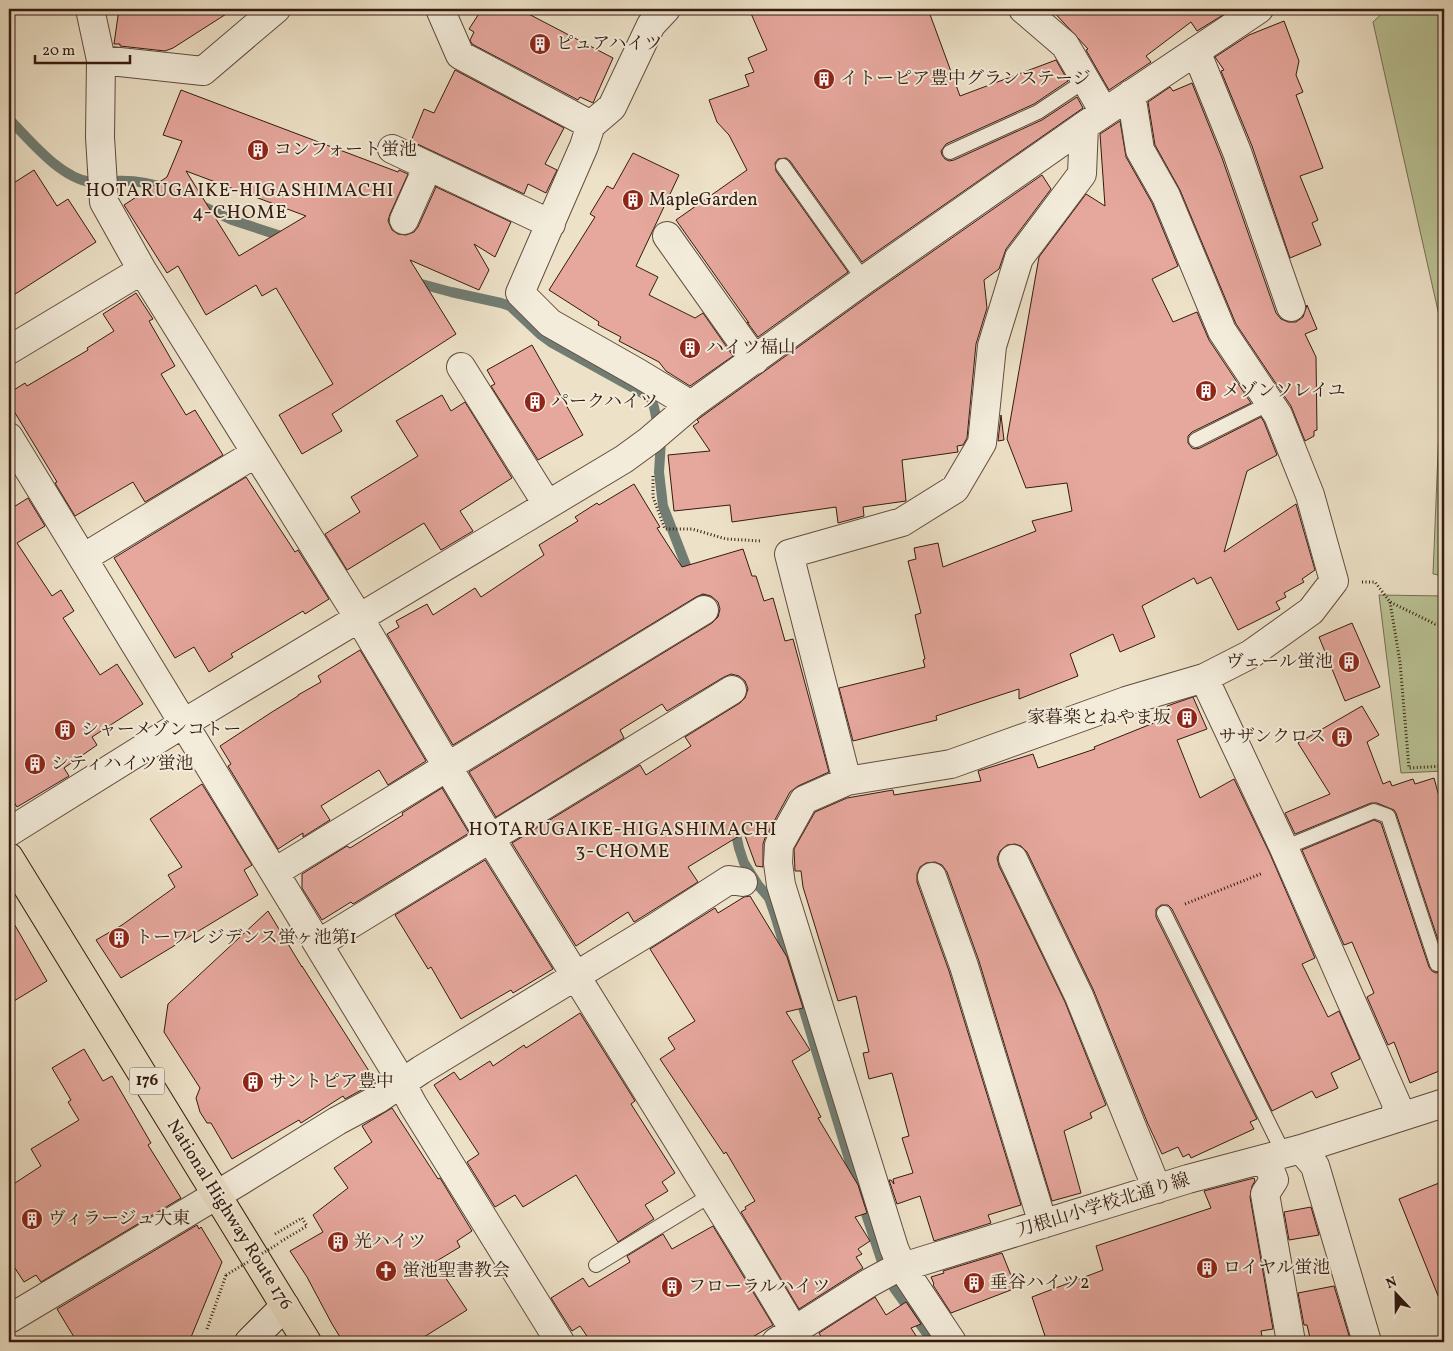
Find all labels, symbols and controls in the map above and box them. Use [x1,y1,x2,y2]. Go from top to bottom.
scale bar [35,32,130,64]
building icon: ピュアハイツ [528,32,552,56]
place label: ピュアハイツ [556,32,663,57]
text: 20 m [42,41,75,62]
building icon: イトーピア豊中グランステージ [812,67,836,91]
place label: イトーピア豊中グランステージ [840,67,1091,92]
building icon: コンフォート蛍池 [246,138,270,162]
place label: コンフォート蛍池 [274,138,417,163]
district label: HOTARUGAIKE-HIGASHIMACHI 4-CHOME [86,178,394,226]
building icon: MapleGarden [621,188,645,212]
place label: MapleGarden [649,188,758,213]
building icon: ハイツ福山 [678,336,702,360]
place label: ハイツ福山 [706,336,796,361]
building icon: メゾンソレイユ [1194,379,1218,403]
place label: メゾンソレイユ [1222,379,1346,404]
building icon: パークハイツ [523,390,547,414]
place label: パークハイツ [551,390,658,415]
place label: ヴェール蛍池 [1226,650,1333,675]
building icon: ヴェール蛍池 [1337,650,1361,674]
place label: 家暮楽とねやま坂 [1027,706,1171,731]
building icon: 家暮楽とねやま坂 [1175,706,1199,730]
building icon: シャーメゾンコトー [53,718,77,742]
place label: シャーメゾンコトー [81,718,241,743]
place label: サザンクロス [1219,725,1326,750]
building icon: サザンクロス [1330,725,1354,749]
building icon: シティハイツ蛍池 [23,752,47,776]
place label: シティハイツ蛍池 [51,752,194,777]
district label: HOTARUGAIKE-HIGASHIMACHI 3-CHOME [469,817,777,865]
building icon: トーワレジデンス蛍ヶ池第1 [107,926,131,950]
place label: トーワレジデンス蛍ヶ池第1 [135,926,357,951]
road number: 176 [130,1068,164,1094]
building icon: サントピア豊中 [241,1070,265,1094]
place label: サントピア豊中 [269,1070,394,1095]
street label: National Highway Route 176 [160,1115,298,1315]
street label: 刀根山小学校北通り線 [1013,1168,1193,1244]
building icon: ヴィラージュ大東 [20,1207,44,1231]
place label: ヴィラージュ大東 [48,1207,190,1232]
building icon: 光ハイツ [326,1230,350,1254]
place label: 光ハイツ [354,1230,426,1255]
building icon: ロイヤル蛍池 [1195,1256,1219,1280]
place label: ロイヤル蛍池 [1223,1256,1330,1281]
church icon: 蛍池聖書教会 [374,1259,398,1283]
place label: 蛍池聖書教会 [402,1259,510,1284]
north arrow [1370,1268,1420,1318]
building icon: 垂谷ハイツ2 [962,1271,986,1295]
place label: 垂谷ハイツ2 [990,1271,1090,1296]
text: N [1383,1273,1400,1294]
building icon: フローラルハイツ [660,1275,684,1299]
place label: フローラルハイツ [688,1275,830,1300]

